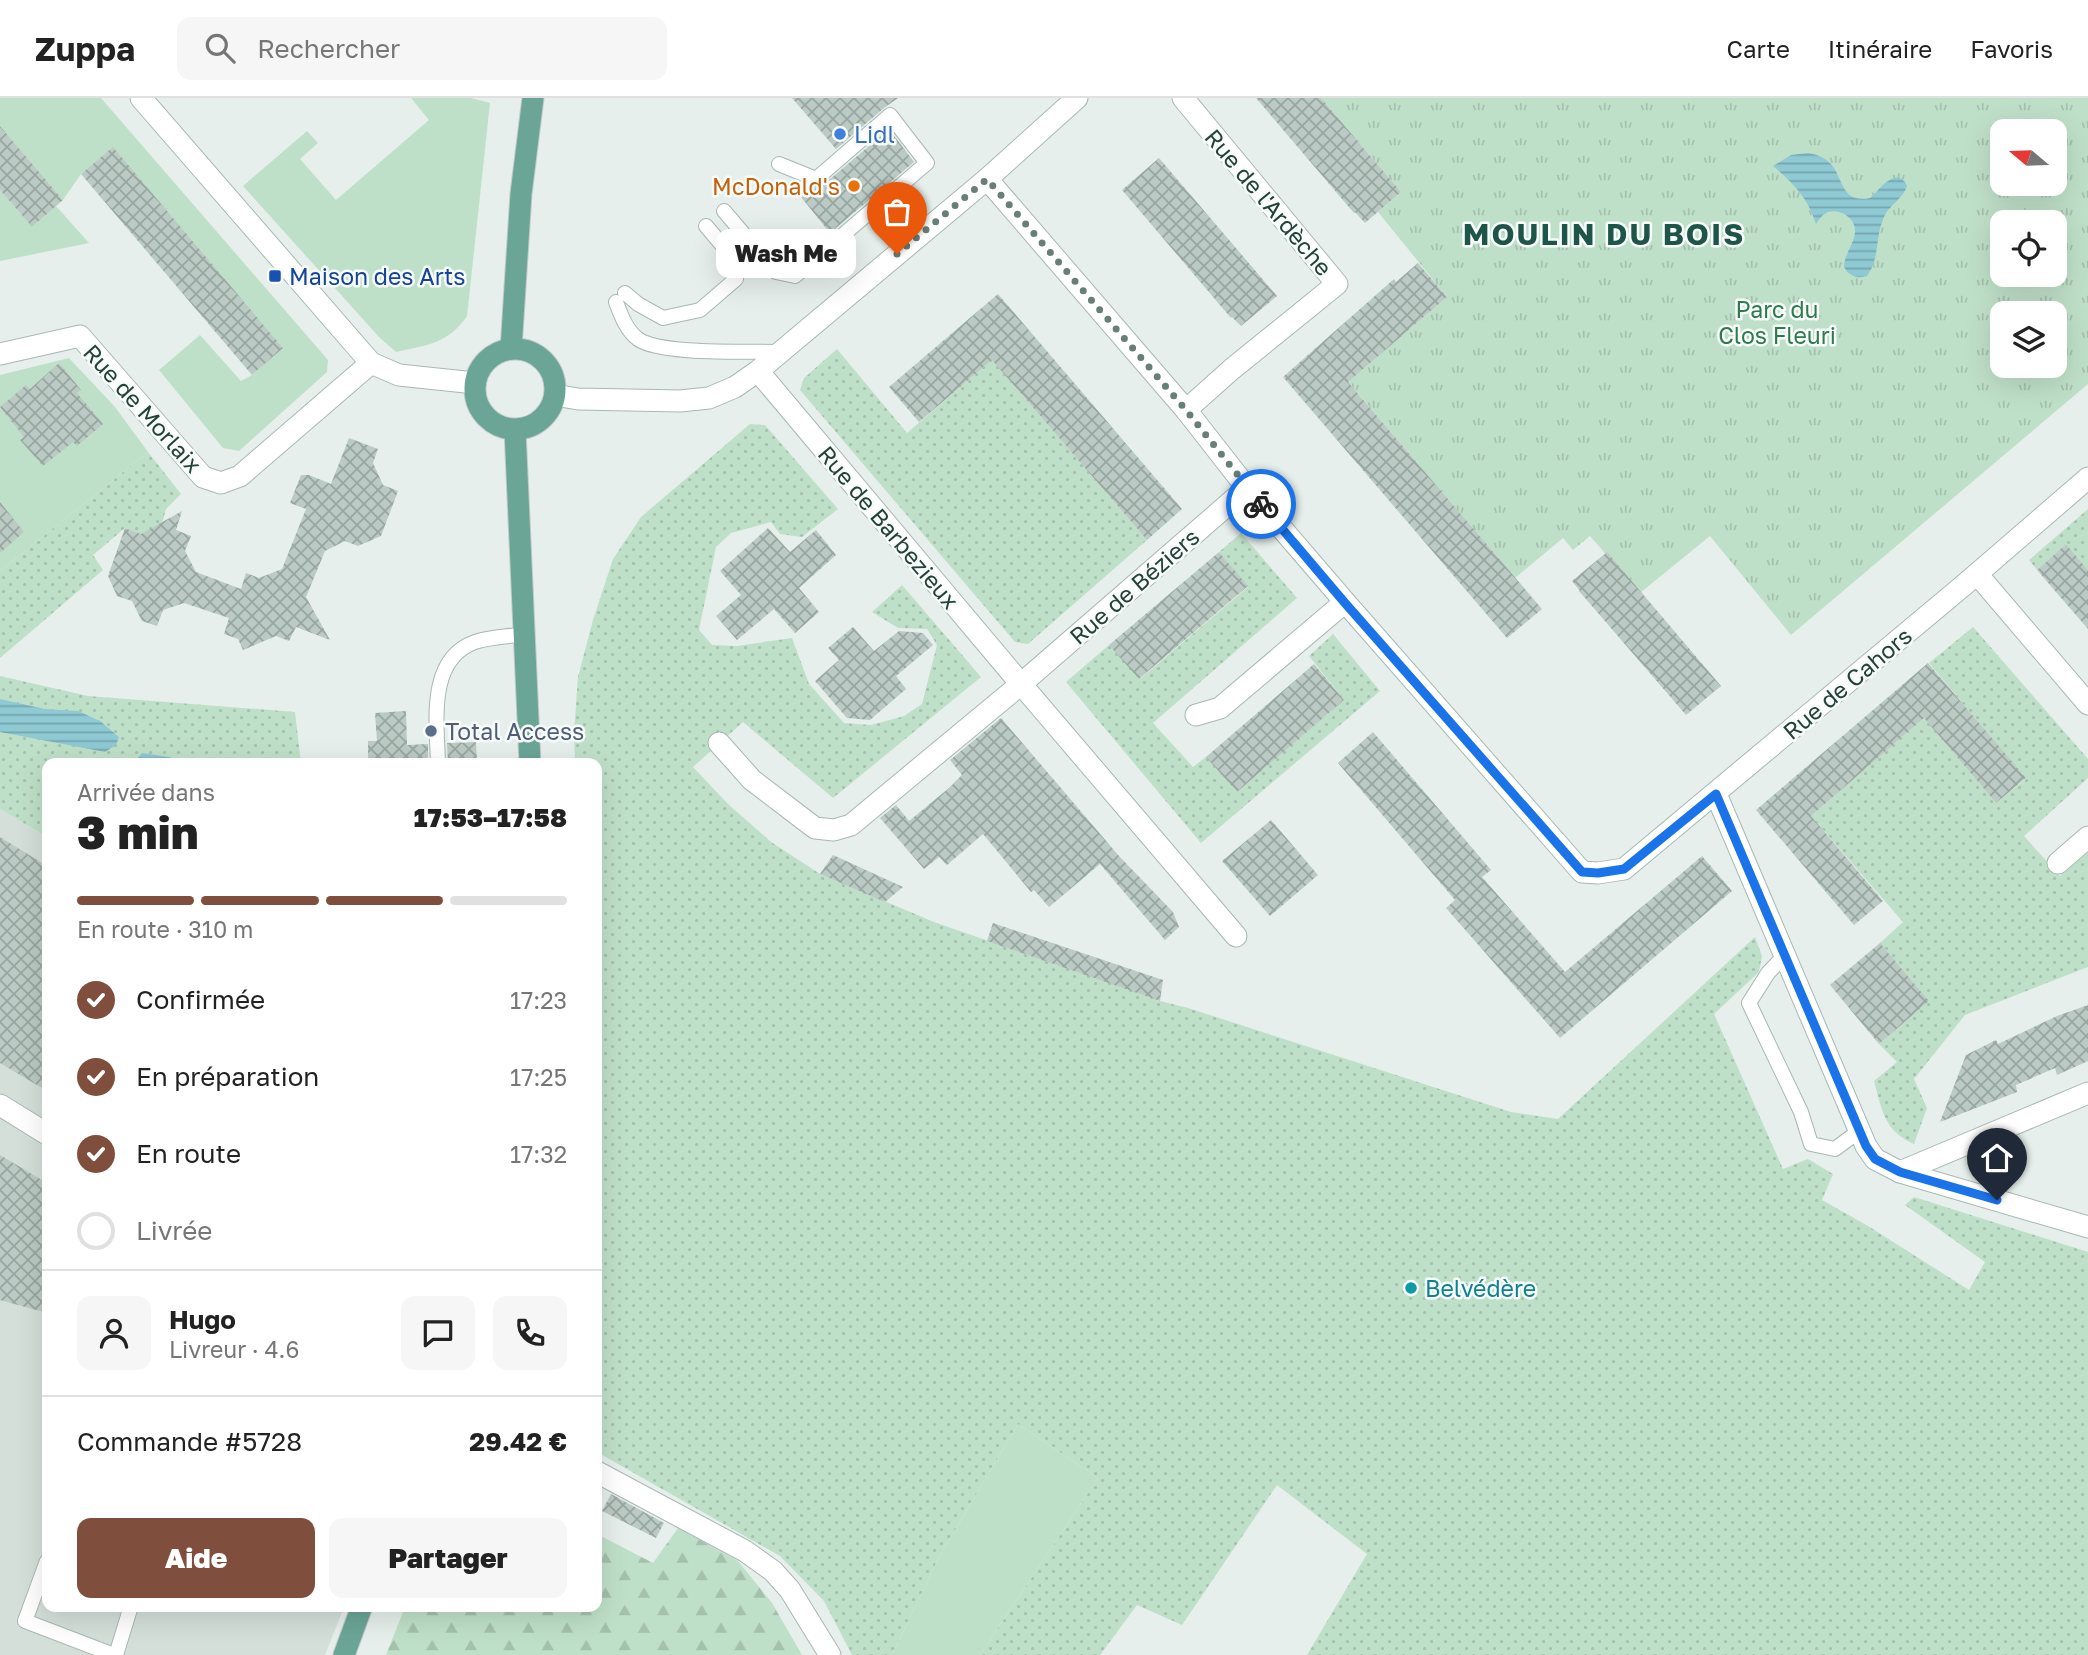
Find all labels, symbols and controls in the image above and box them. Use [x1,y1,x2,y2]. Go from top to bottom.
search box [177,17,667,80]
text: Zuppa [35,29,135,68]
icon: search [201,29,239,67]
text: Rechercher [257,33,400,64]
text: Carte [1727,34,1790,63]
text: Itinéraire [1828,34,1932,63]
text: Favoris [1970,34,2053,63]
north arrow [1990,119,2067,196]
map controls [1990,119,2067,378]
place label: Lidl [854,120,895,148]
street label: Rue de l'Ardèche [1200,123,1338,281]
marker: Lidl [832,126,848,142]
place label: McDonald's [712,172,840,200]
marker: McDonald's [846,178,862,194]
pin [867,182,927,254]
icon: bag [878,193,916,231]
button: locate [1990,210,2067,287]
district label: MOULIN DU BOIS [1463,216,1745,252]
callout: Wash Me [715,230,855,278]
text: Wash Me [734,239,838,267]
place label: Maison des Arts [289,262,465,290]
marker: Maison des Arts [267,268,283,284]
park label: Parc du Clos Fleuri [1718,295,1836,349]
button: layers [1990,301,2067,378]
street label: Rue de Morlaix [78,338,208,478]
street label: Rue de Barbezieux [813,440,966,614]
courier [1226,469,1296,539]
icon: bike [1242,485,1280,523]
street label: Rue de Béziers [1063,522,1205,650]
street label: Rue de Cahors [1777,621,1917,745]
place label: Total Access [445,717,584,745]
marker: Total Access [423,723,439,739]
text: Arrivée dans [77,778,215,806]
text: 17:53–17:58 [414,802,567,833]
text: 3 min [77,804,199,859]
text: En route · 310 m [77,915,253,943]
icon: check [77,981,115,1019]
text: Confirmée [136,984,265,1015]
text: 17:23 [510,986,567,1014]
icon: check [77,1058,115,1096]
text: En préparation [136,1061,319,1092]
text: 17:25 [510,1063,567,1091]
pin [1967,1128,2027,1200]
icon: check [77,1135,115,1173]
text: En route [136,1138,241,1169]
icon: home [1978,1139,2016,1177]
text: 17:32 [510,1140,567,1168]
text: Livrée [136,1215,212,1246]
place label: Belvédère [1425,1274,1536,1302]
marker: Belvédère [1403,1280,1419,1296]
button: person [77,1296,151,1370]
button: chat [401,1296,475,1370]
button: phone [493,1296,567,1370]
text: Hugo [169,1304,236,1335]
text: Livreur · 4.6 [169,1335,299,1363]
text: Commande #5728 [77,1426,302,1457]
text: 29.42 € [469,1426,567,1457]
button: Aide [77,1518,315,1598]
button: Partager [329,1518,567,1598]

